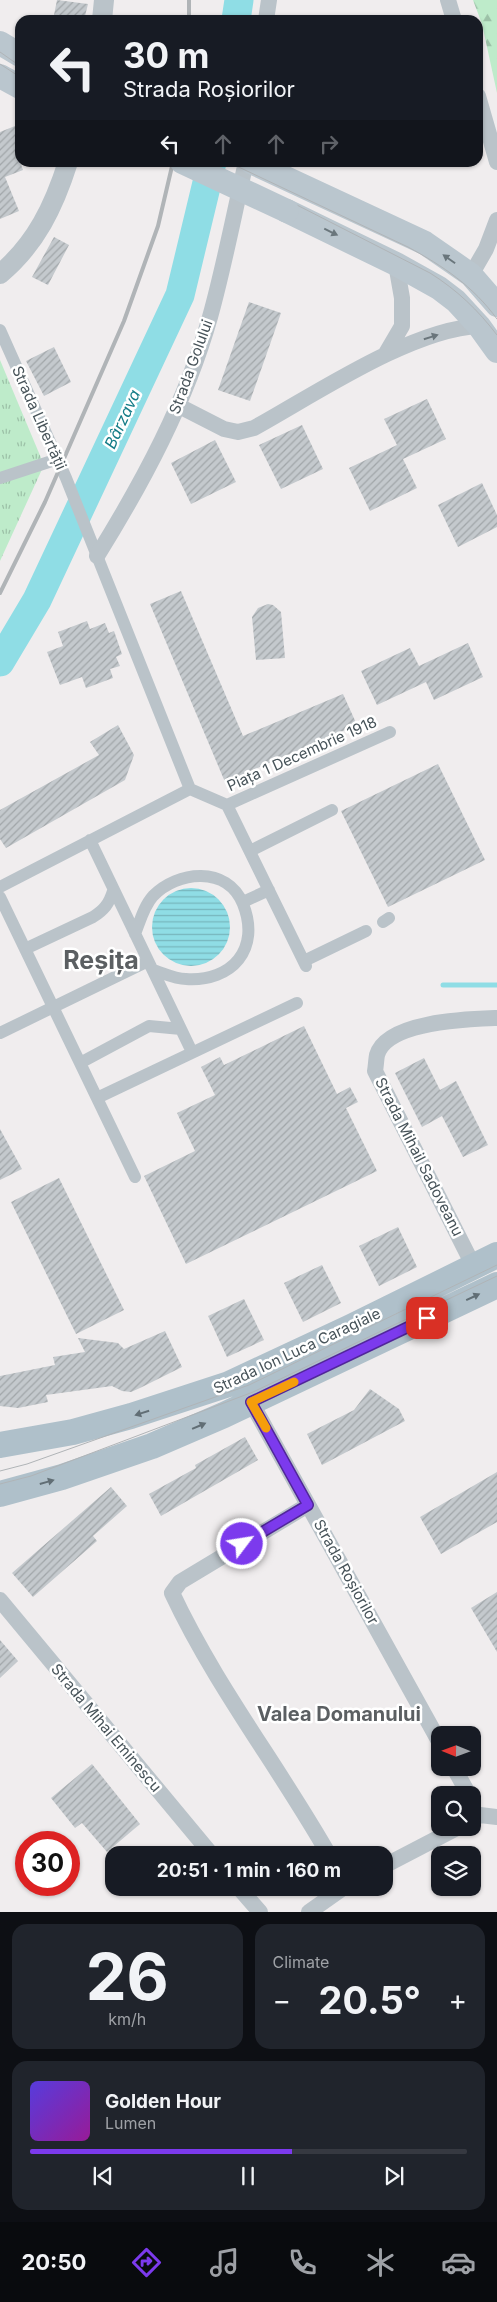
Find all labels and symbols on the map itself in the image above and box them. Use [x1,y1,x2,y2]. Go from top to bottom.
one-way arrow [324,228,338,236]
one-way arrow [443,254,456,264]
street label: Strada Golului [165,317,216,417]
one-way arrow [423,333,438,341]
street label: Strada Libertății [8,363,71,473]
water label: Bârzava [100,386,144,452]
street label: Piața 1 Decembrie 1918 [224,712,380,795]
district label: Reșița [63,945,139,975]
street label: Strada Mihail Sadoveanu [371,1074,468,1239]
one-way arrow [466,1292,480,1300]
pin [406,1297,448,1339]
street label: Strada Ion Luca Caragiale [210,1303,383,1398]
one-way arrow [134,1409,149,1417]
one-way arrow [192,1421,206,1429]
one-way arrow [40,1477,55,1485]
street label: Strada Roșiorilor [310,1516,383,1628]
position arrow [215,1517,267,1569]
street label: Strada Mihai Eminescu [47,1660,166,1796]
district label: Valea Domanului [257,1702,421,1726]
north arrow [431,1726,481,1776]
speed limit sign: 30 [15,1831,80,1896]

